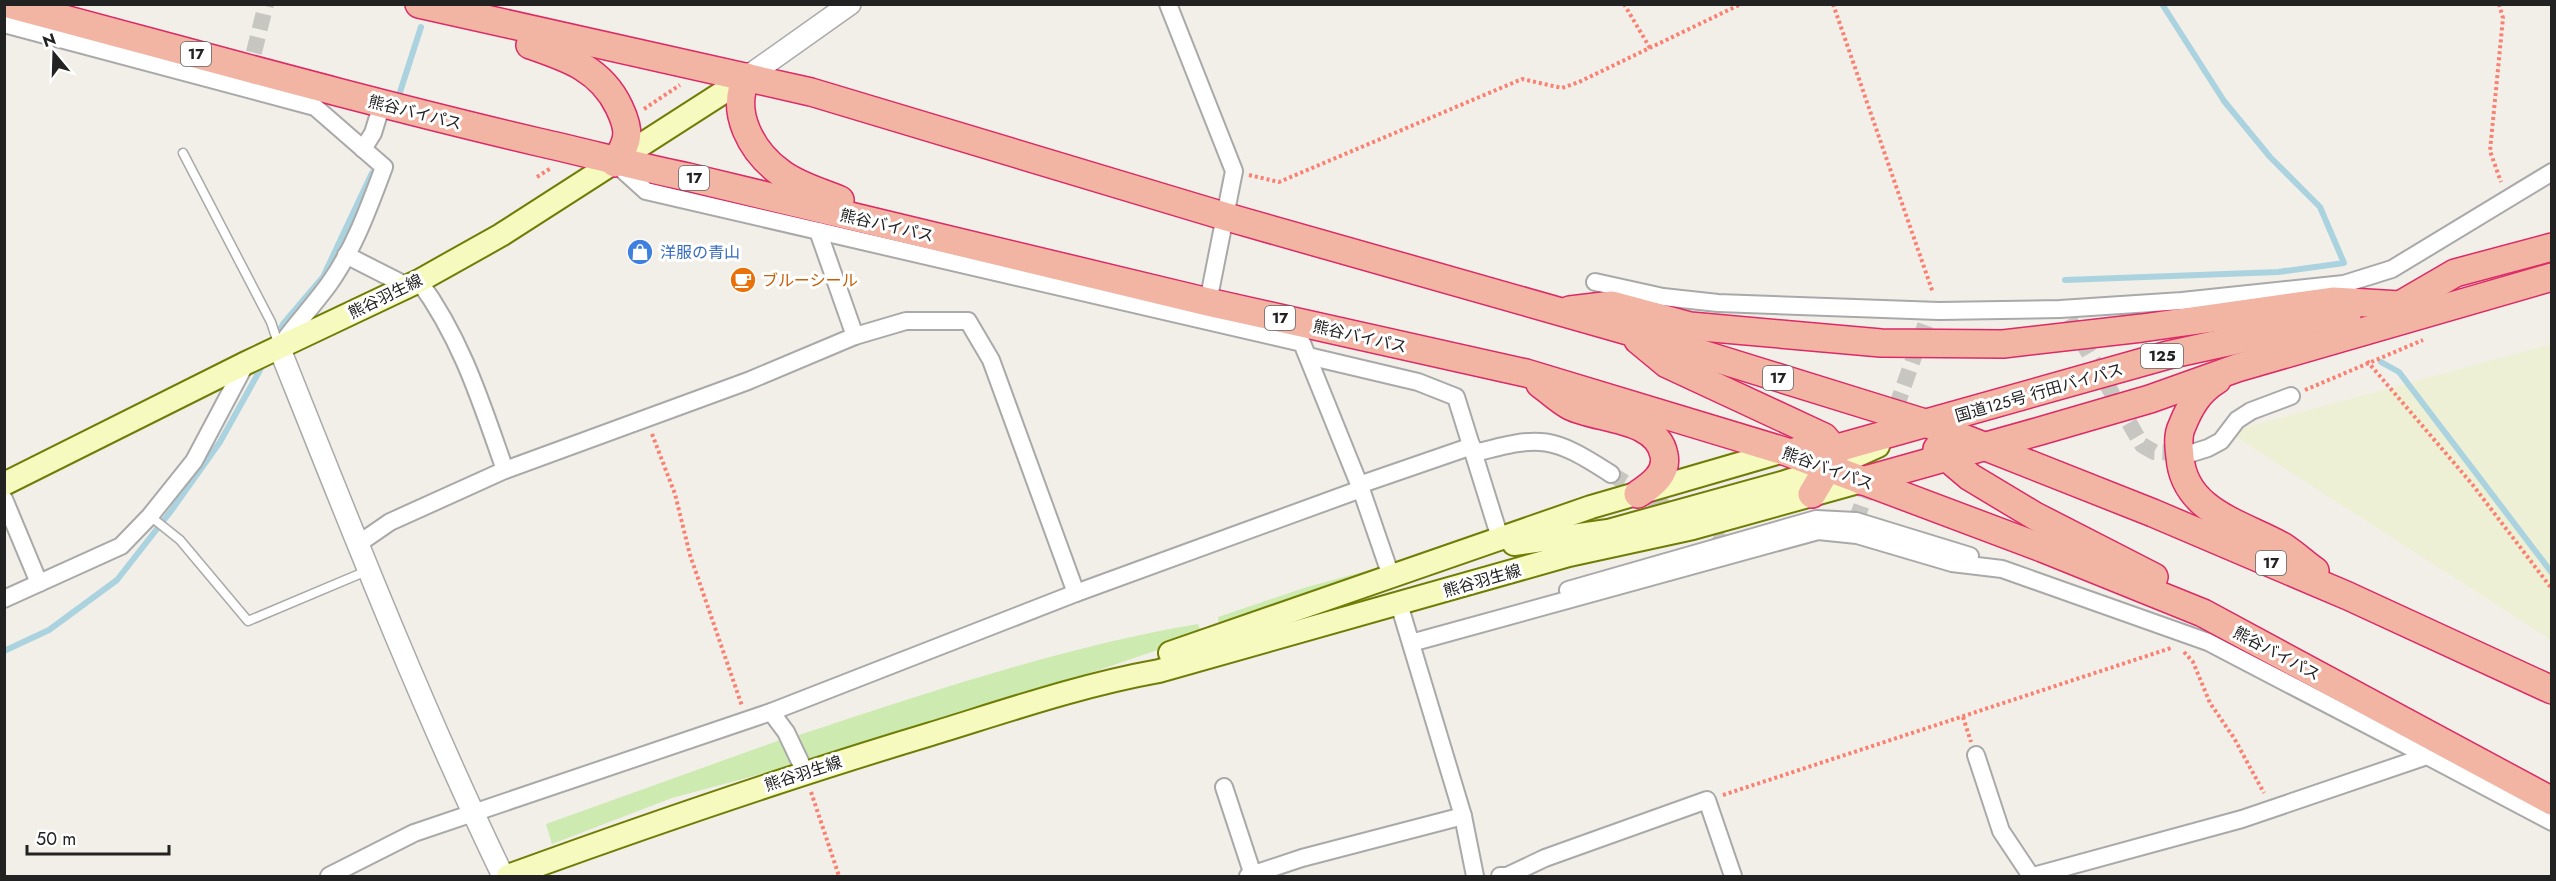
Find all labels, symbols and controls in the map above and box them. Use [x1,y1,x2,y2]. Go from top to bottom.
north arrow [24,24,84,84]
text: N [40,27,59,53]
road number: 17 [181,42,211,66]
street label: 熊谷バイパス [366,90,464,135]
road number: 17 [679,166,709,190]
street label: 熊谷バイパス [838,204,936,247]
shop icon: 洋服の青山 [625,237,655,267]
place label: 洋服の青山 [660,241,740,264]
cafe icon: ブルーシール [728,265,758,295]
street label: 熊谷羽生線 [344,269,426,324]
place label: ブルーシール [762,269,858,292]
road number: 17 [1265,306,1295,330]
street label: 熊谷バイパス [1311,315,1409,358]
road number: 125 [2141,344,2183,368]
street label: 国道125号 行田バイパス [1952,357,2126,427]
road number: 17 [1763,366,1793,390]
street label: 熊谷バイパス [1779,441,1877,496]
road number: 17 [2256,551,2286,575]
street label: 熊谷羽生線 [1441,558,1524,603]
street label: 熊谷バイパス [2229,621,2324,686]
street label: 熊谷羽生線 [762,750,845,797]
scale bar [27,818,170,856]
text: 50 m [36,826,76,852]

